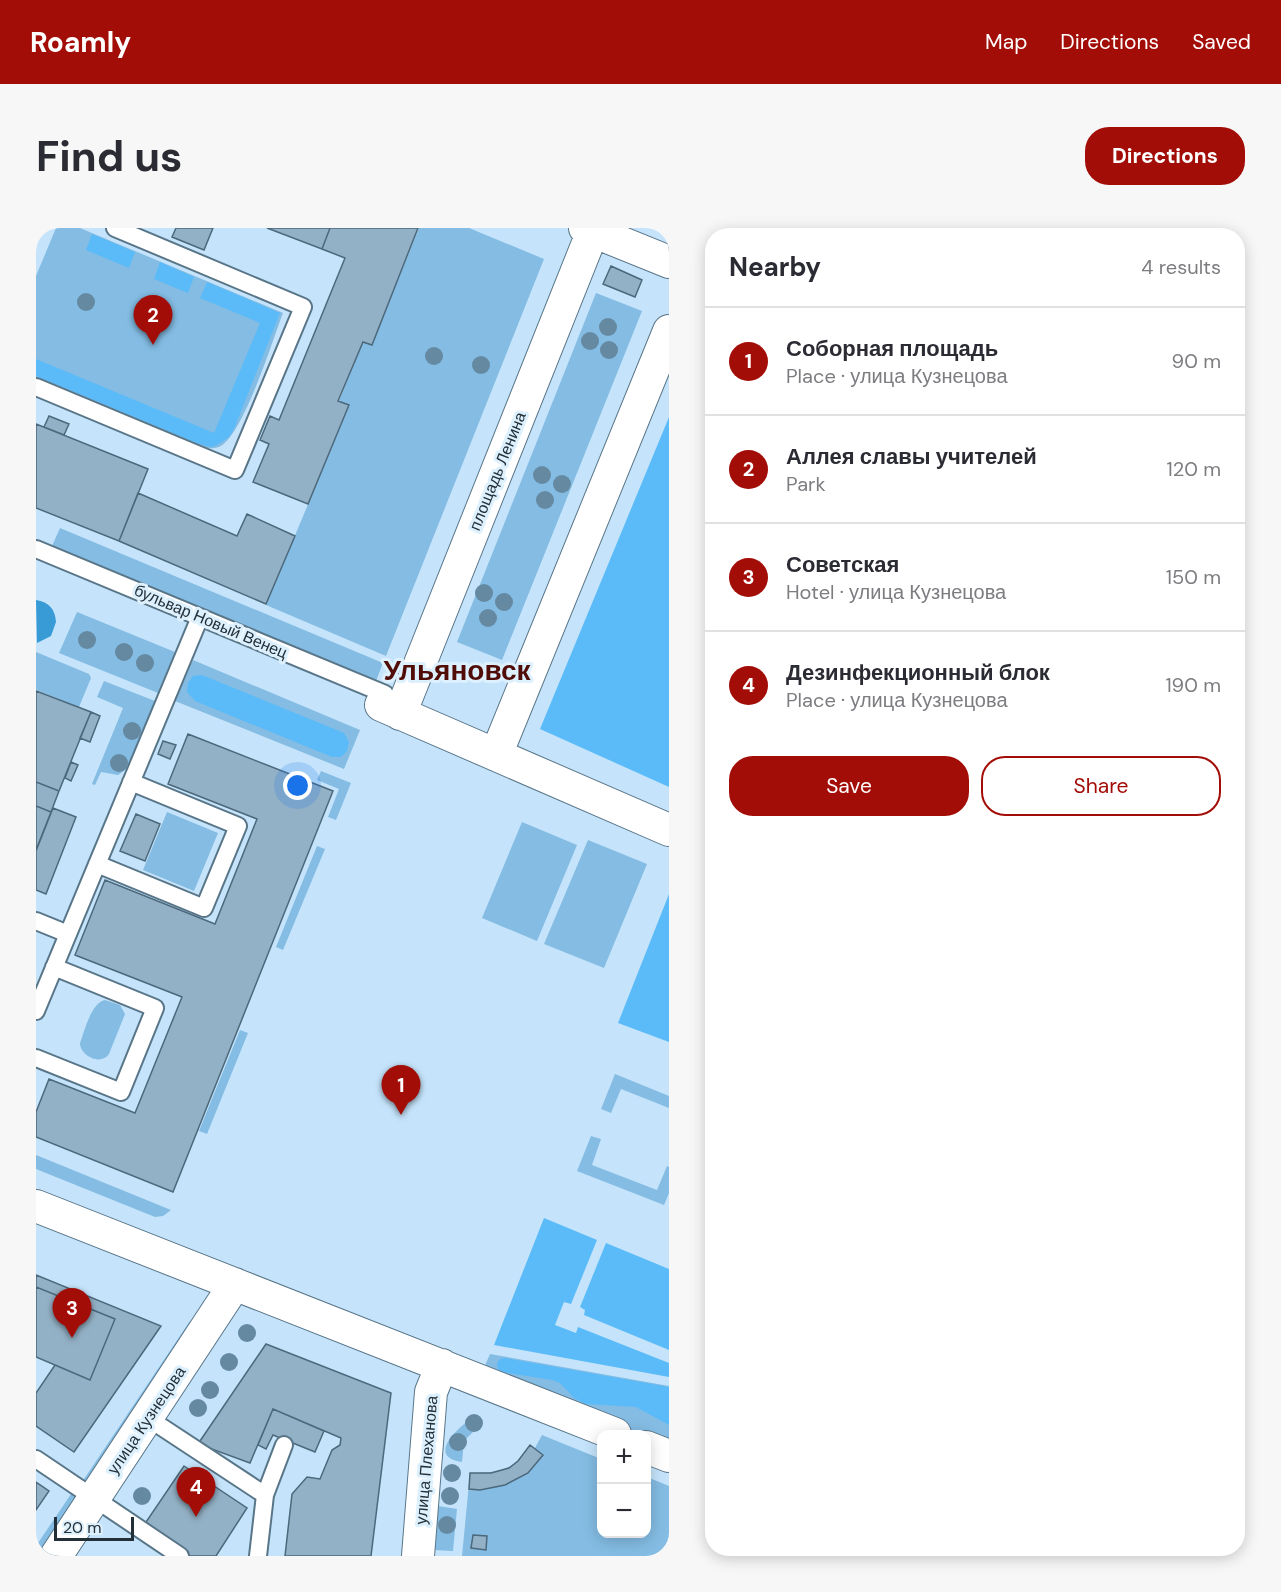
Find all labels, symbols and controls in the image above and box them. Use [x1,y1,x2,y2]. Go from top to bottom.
text: Roamly [30,24,131,61]
text: Map [985,28,1027,56]
text: Directions [1060,28,1159,56]
text: Saved [1192,28,1251,56]
button: Directions [1085,127,1245,185]
text: Find us [36,129,182,184]
text: Nearby [729,250,821,284]
text: 4 results [1141,254,1221,280]
pin: 2 [134,296,172,345]
text: Соборная площадь [786,334,998,363]
text: 1 [745,348,752,374]
text: 90 m [1172,348,1221,374]
text: Place · улица Кузнецова [786,363,1008,389]
street label: площадь Ленина [464,409,531,534]
text: Аллея славы учителей [786,442,1037,471]
text: 2 [743,456,754,482]
text: 120 m [1167,456,1221,482]
text: Park [786,471,826,497]
text: Советская [786,550,899,579]
text: 3 [742,564,755,590]
text: 150 m [1166,564,1221,590]
text: Hotel · улица Кузнецова [786,579,1006,605]
street label: бульвар Новый Венец [131,580,291,663]
district label: Ульяновск [383,652,532,689]
text: Дезинфекционный блок [786,658,1050,687]
text: 4 [742,672,755,698]
text: 190 m [1165,672,1221,698]
text: Place · улица Кузнецова [786,687,1008,713]
button: Save [729,756,969,816]
button: Share [981,756,1221,816]
your location [283,771,312,800]
pin: 1 [382,1066,421,1115]
pin: 3 [52,1288,92,1338]
street label: улица Кузнецова [103,1362,190,1478]
street label: улица Плеханова [410,1395,443,1525]
map controls [597,1430,651,1538]
button: + [597,1430,651,1484]
pin: 4 [176,1468,216,1517]
button: − [597,1484,651,1538]
scale bar [54,1514,134,1542]
text: 20 m [63,1517,102,1538]

